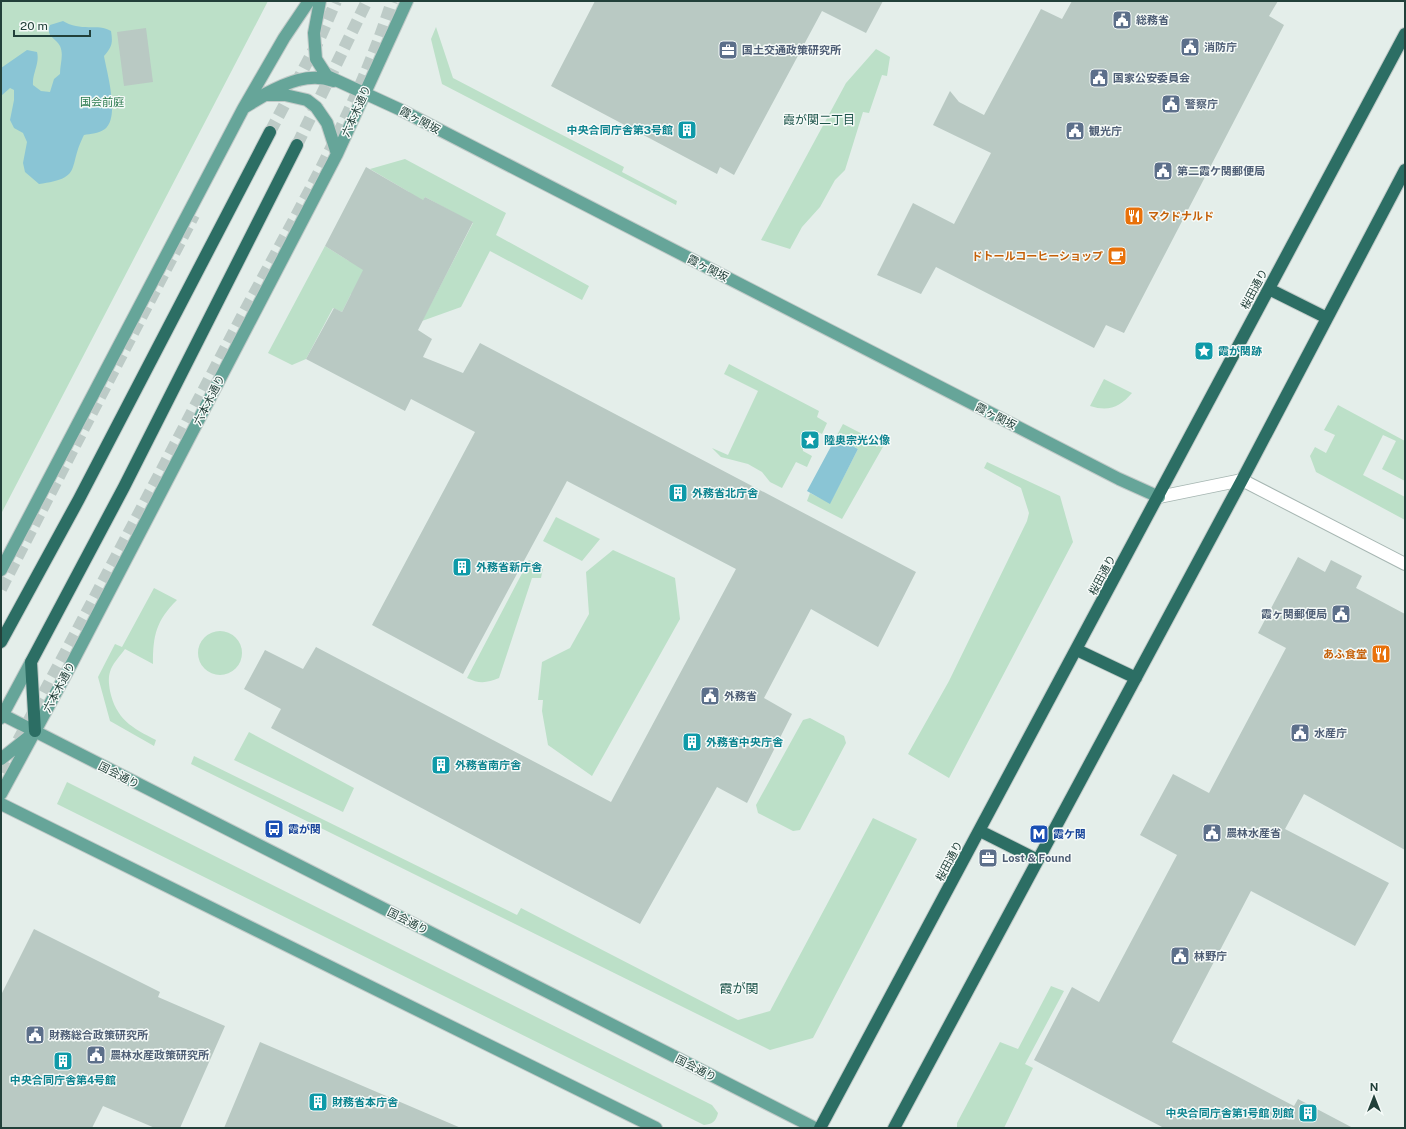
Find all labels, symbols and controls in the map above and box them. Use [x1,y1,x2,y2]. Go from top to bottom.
public building icon: 総務省 [1111,9,1133,31]
scale bar [14,12,90,38]
place label: 総務省 [1136,14,1169,26]
text: 20 m [20,19,48,33]
public building icon: 消防庁 [1179,36,1201,58]
office icon: 国土交通政策研究所 [717,39,739,61]
place label: 消防庁 [1204,41,1237,53]
place label: 国土交通政策研究所 [742,44,841,56]
public building icon: 国家公安委員会 [1088,67,1110,89]
place label: 国家公安委員会 [1113,72,1190,84]
street label: 六本木通り [339,83,373,139]
public building icon: 警察庁 [1160,93,1182,115]
park label: 国会前庭 [80,96,124,108]
place label: 警察庁 [1185,98,1218,110]
street label: 霞ヶ関坂 [398,104,442,136]
district label: 霞が関二丁目 [783,113,855,127]
building icon: 中央合同庁舎第3号館 [676,119,698,141]
public building icon: 観光庁 [1064,120,1086,142]
place label: 中央合同庁舎第3号館 [567,124,673,136]
place label: 観光庁 [1089,125,1122,137]
public building icon: 第二霞ケ関郵便局 [1152,160,1174,182]
place label: 第二霞ケ関郵便局 [1177,165,1265,177]
restaurant icon: マクドナルド [1123,205,1145,227]
place label: マクドナルド [1148,210,1214,222]
cafe icon: ドトールコーヒーショップ [1106,245,1128,267]
place label: ドトールコーヒーショップ [971,250,1103,262]
street label: 霞ヶ関坂 [686,253,730,283]
street label: 桜田通り [1238,267,1270,311]
place icon: 霞が関跡 [1193,340,1215,362]
place label: 霞が関跡 [1218,345,1262,357]
street label: 六本木通り [191,373,227,427]
street label: 霞ヶ関坂 [974,401,1018,431]
place icon: 陸奥宗光公像 [799,429,821,451]
place label: 陸奥宗光公像 [824,434,890,446]
building icon: 外務省北庁舎 [667,482,689,504]
place label: 外務省北庁舎 [692,487,759,499]
street label: 桜田通り [1086,553,1118,597]
building icon: 外務省新庁舎 [451,556,473,578]
place label: 外務省新庁舎 [476,561,543,573]
public building icon: 霞ヶ関郵便局 [1330,603,1352,625]
place label: 霞ヶ関郵便局 [1261,608,1327,620]
restaurant icon: あふ食堂 [1370,643,1392,665]
place label: あふ食堂 [1323,648,1367,660]
street label: 六本木通り [41,660,77,714]
public building icon: 外務省 [699,685,721,707]
place label: 外務省 [724,690,757,702]
public building icon: 水産庁 [1289,722,1311,744]
place label: 水産庁 [1314,727,1347,739]
building icon: 外務省中央庁舎 [681,731,703,753]
place label: 外務省中央庁舎 [706,736,784,748]
building icon: 外務省南庁舎 [430,754,452,776]
place label: 外務省南庁舎 [455,759,522,771]
street label: 国会通り [97,760,141,790]
bus stop icon: 霞が関 [263,818,285,840]
public building icon: 農林水産省 [1201,822,1223,844]
place label: 霞が関 [288,823,321,835]
metro station icon: 霞ケ関 [1028,823,1050,845]
place label: 農林水産省 [1226,827,1281,839]
place label: 霞ケ関 [1053,828,1086,840]
street label: 桜田通り [933,839,965,883]
office icon: Lost & Found [977,847,999,869]
place label: Lost & Found [1002,852,1071,864]
street label: 国会通り [386,906,430,936]
public building icon: 林野庁 [1169,945,1191,967]
place label: 林野庁 [1194,950,1227,962]
district label: 霞が関 [719,981,759,996]
public building icon: 財務総合政策研究所 [24,1024,46,1046]
place label: 財務総合政策研究所 [49,1029,148,1041]
public building icon: 農林水産政策研究所 [85,1044,107,1066]
place label: 農林水産政策研究所 [110,1049,209,1061]
building icon: 中央合同庁舎第4号館 [52,1050,74,1072]
street label: 国会通り [674,1053,718,1083]
place label: 中央合同庁舎第4号館 [10,1074,116,1086]
north arrow [1354,1077,1394,1117]
text: N [1370,1081,1378,1093]
building icon: 財務省本庁舎 [307,1091,329,1113]
place label: 財務省本庁舎 [332,1096,399,1108]
building icon: 中央合同庁舎第1号館 別館 [1297,1102,1319,1124]
place label: 中央合同庁舎第1号館 別館 [1166,1107,1294,1119]

